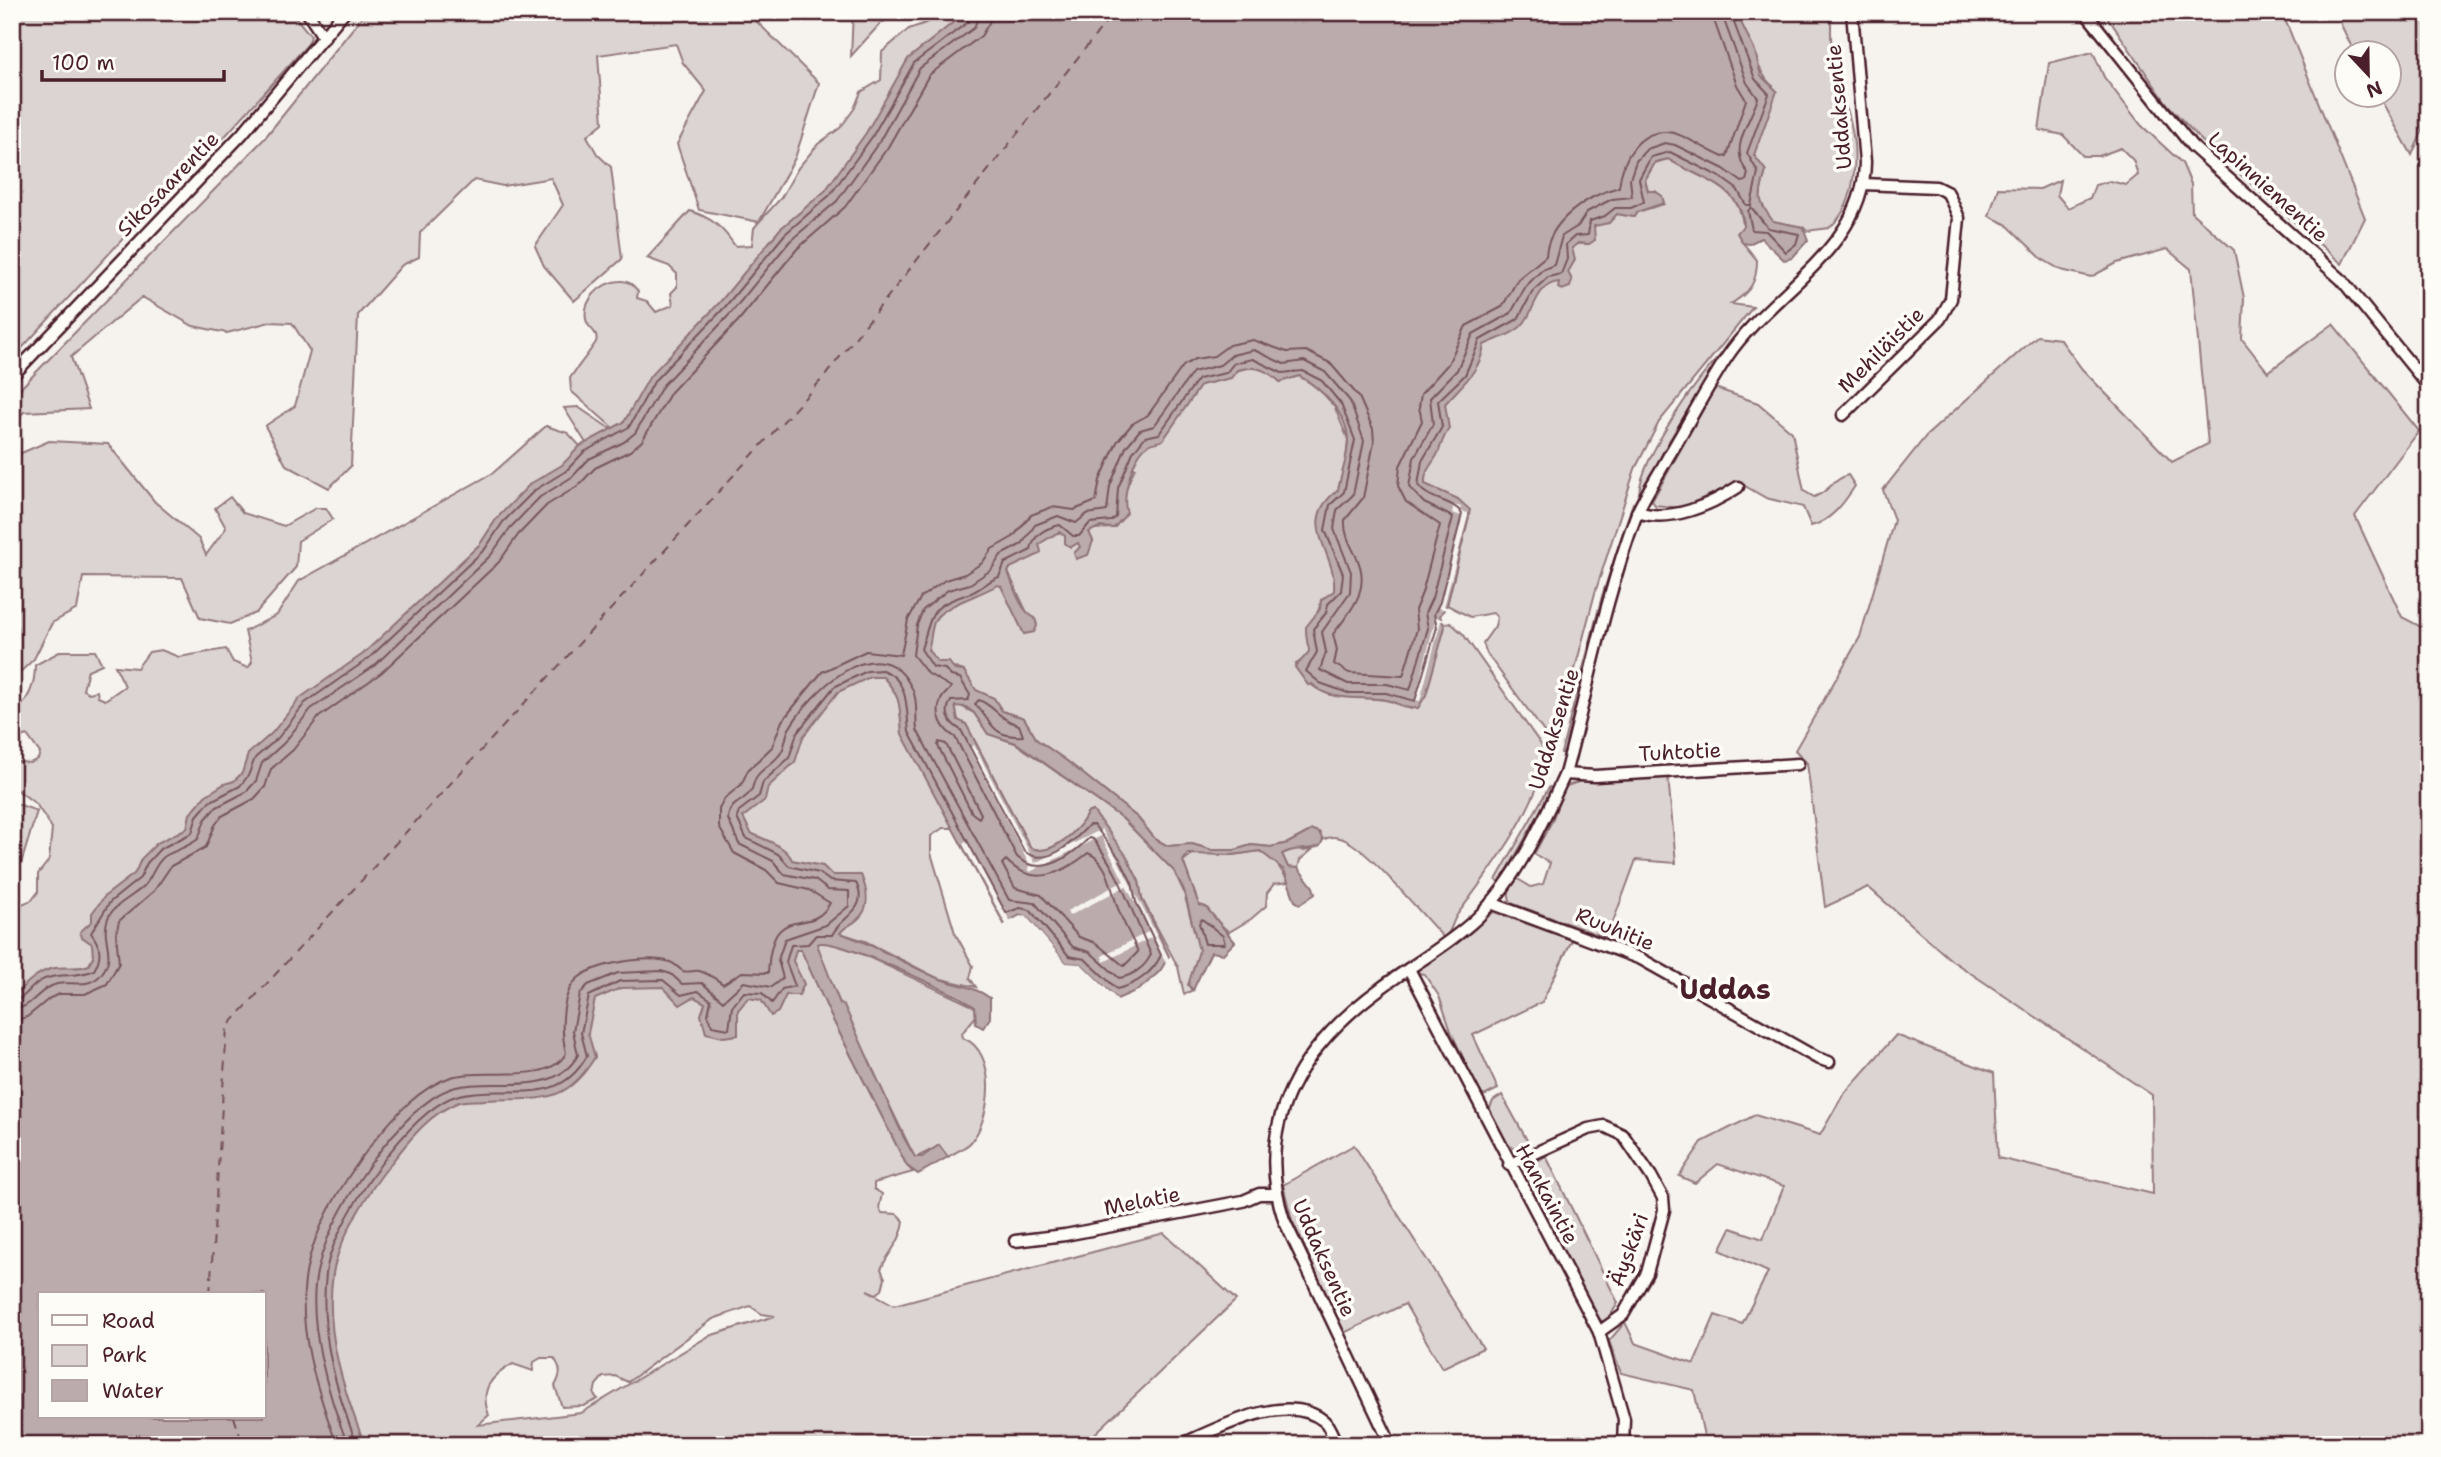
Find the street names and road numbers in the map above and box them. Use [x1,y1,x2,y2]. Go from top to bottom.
street label: Uddaksentie [1820,43,1858,171]
street label: Sikosaarentie [111,125,225,243]
street label: Lapinniementie [2202,125,2334,249]
street label: Mehiläistie [1832,301,1930,399]
street label: Uddaksentie [1522,665,1586,793]
street label: Tuhtotie [1638,736,1722,768]
street label: Ruuhitie [1571,900,1659,958]
street label: Hankaintie [1509,1139,1585,1249]
street label: Melatie [1102,1180,1182,1222]
street label: Uddaksentie [1286,1195,1362,1321]
street label: Äyskäri [1603,1209,1655,1291]

